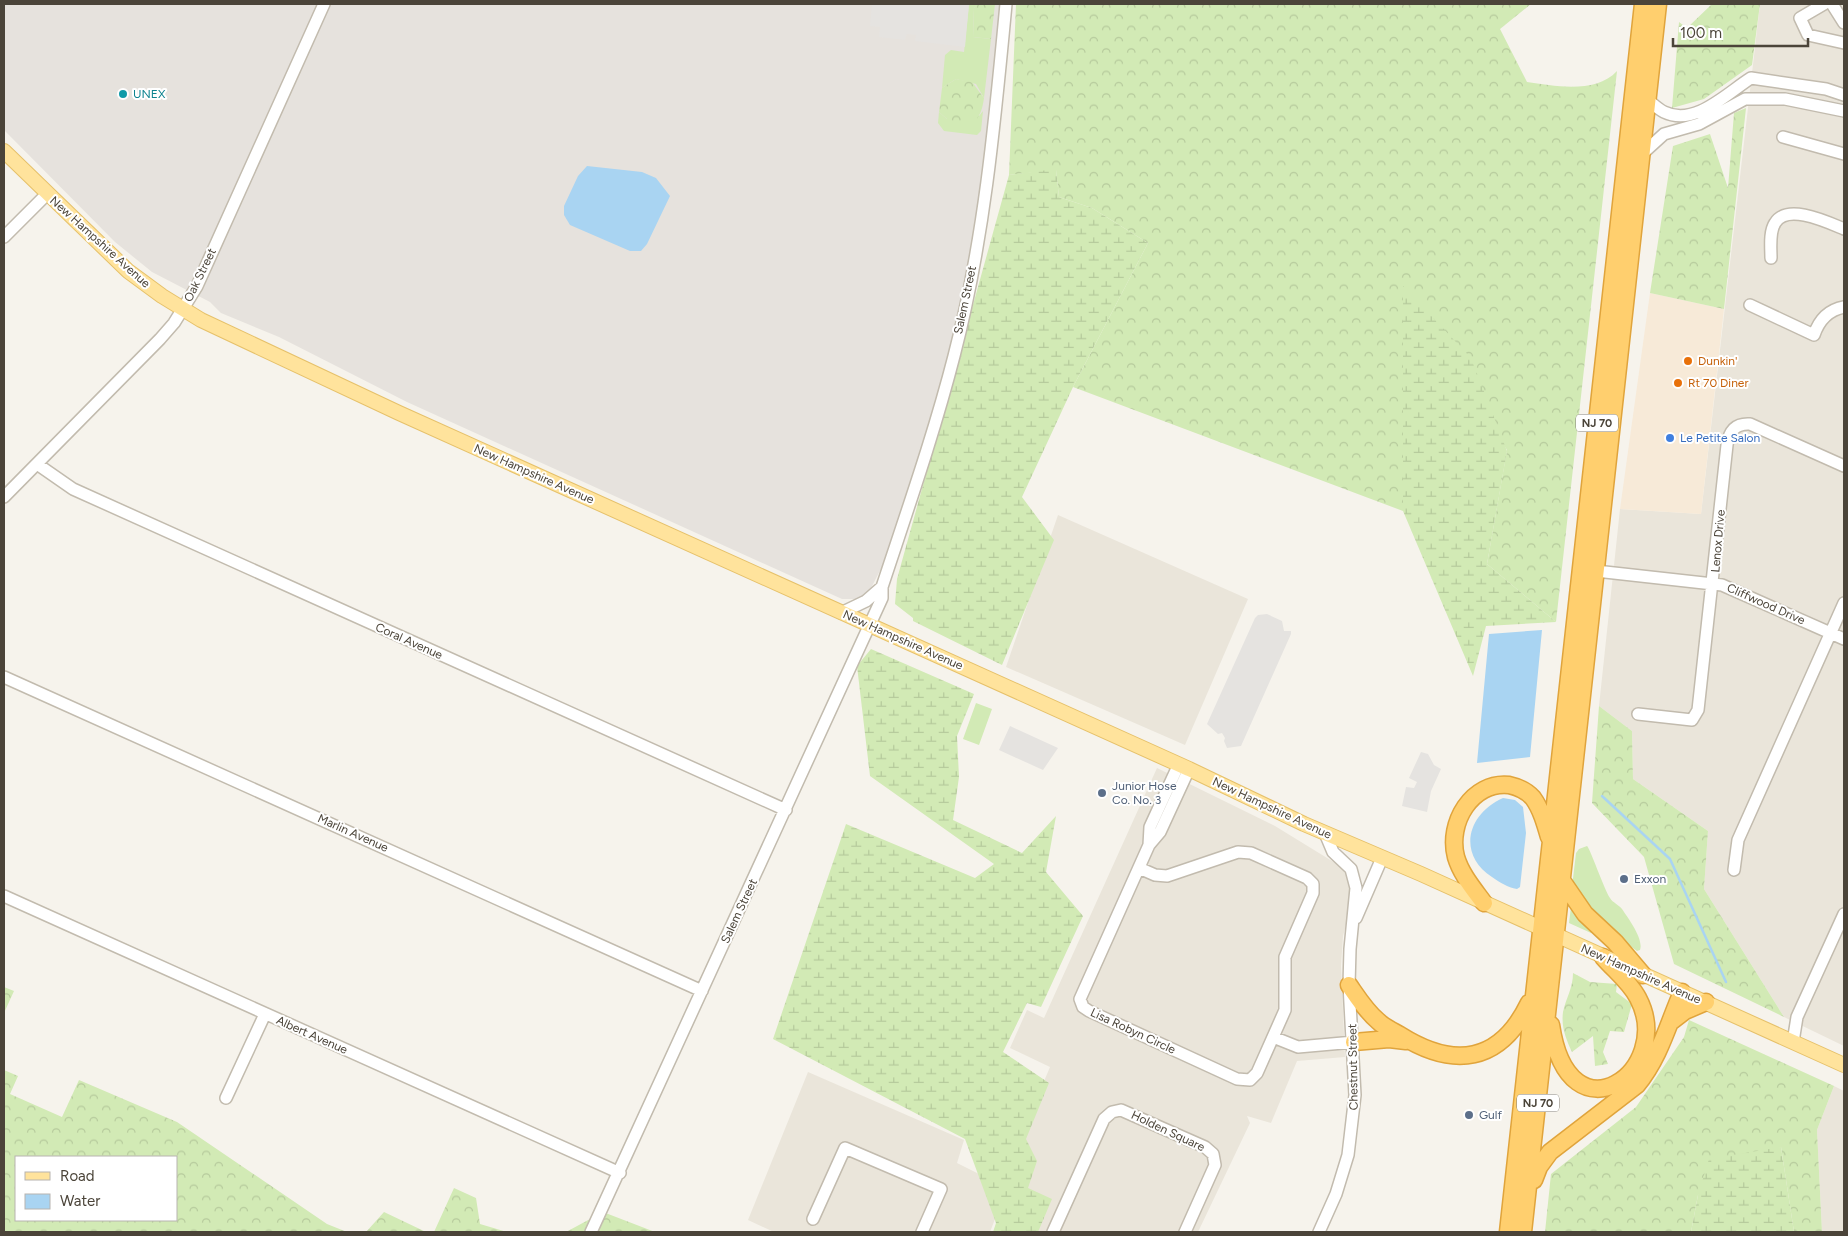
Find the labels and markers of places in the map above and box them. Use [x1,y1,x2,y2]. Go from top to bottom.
place label: UNEX [133,87,166,101]
marker: UNEX [117,88,129,100]
place label: Dunkin' [1698,354,1737,368]
marker: Dunkin' [1682,355,1694,367]
place label: Rt 70 Diner [1688,376,1748,390]
marker: Rt 70 Diner [1672,377,1684,389]
place label: Le Petite Salon [1680,431,1761,445]
marker: Le Petite Salon [1664,432,1676,444]
place label: Junior Hose Co. No. 3 [1112,779,1177,807]
marker: Junior Hose Co. No. 3 [1096,787,1108,799]
place label: Exxon [1634,872,1666,886]
marker: Exxon [1618,873,1630,885]
place label: Gulf [1479,1108,1502,1122]
marker: Gulf [1463,1109,1475,1121]

